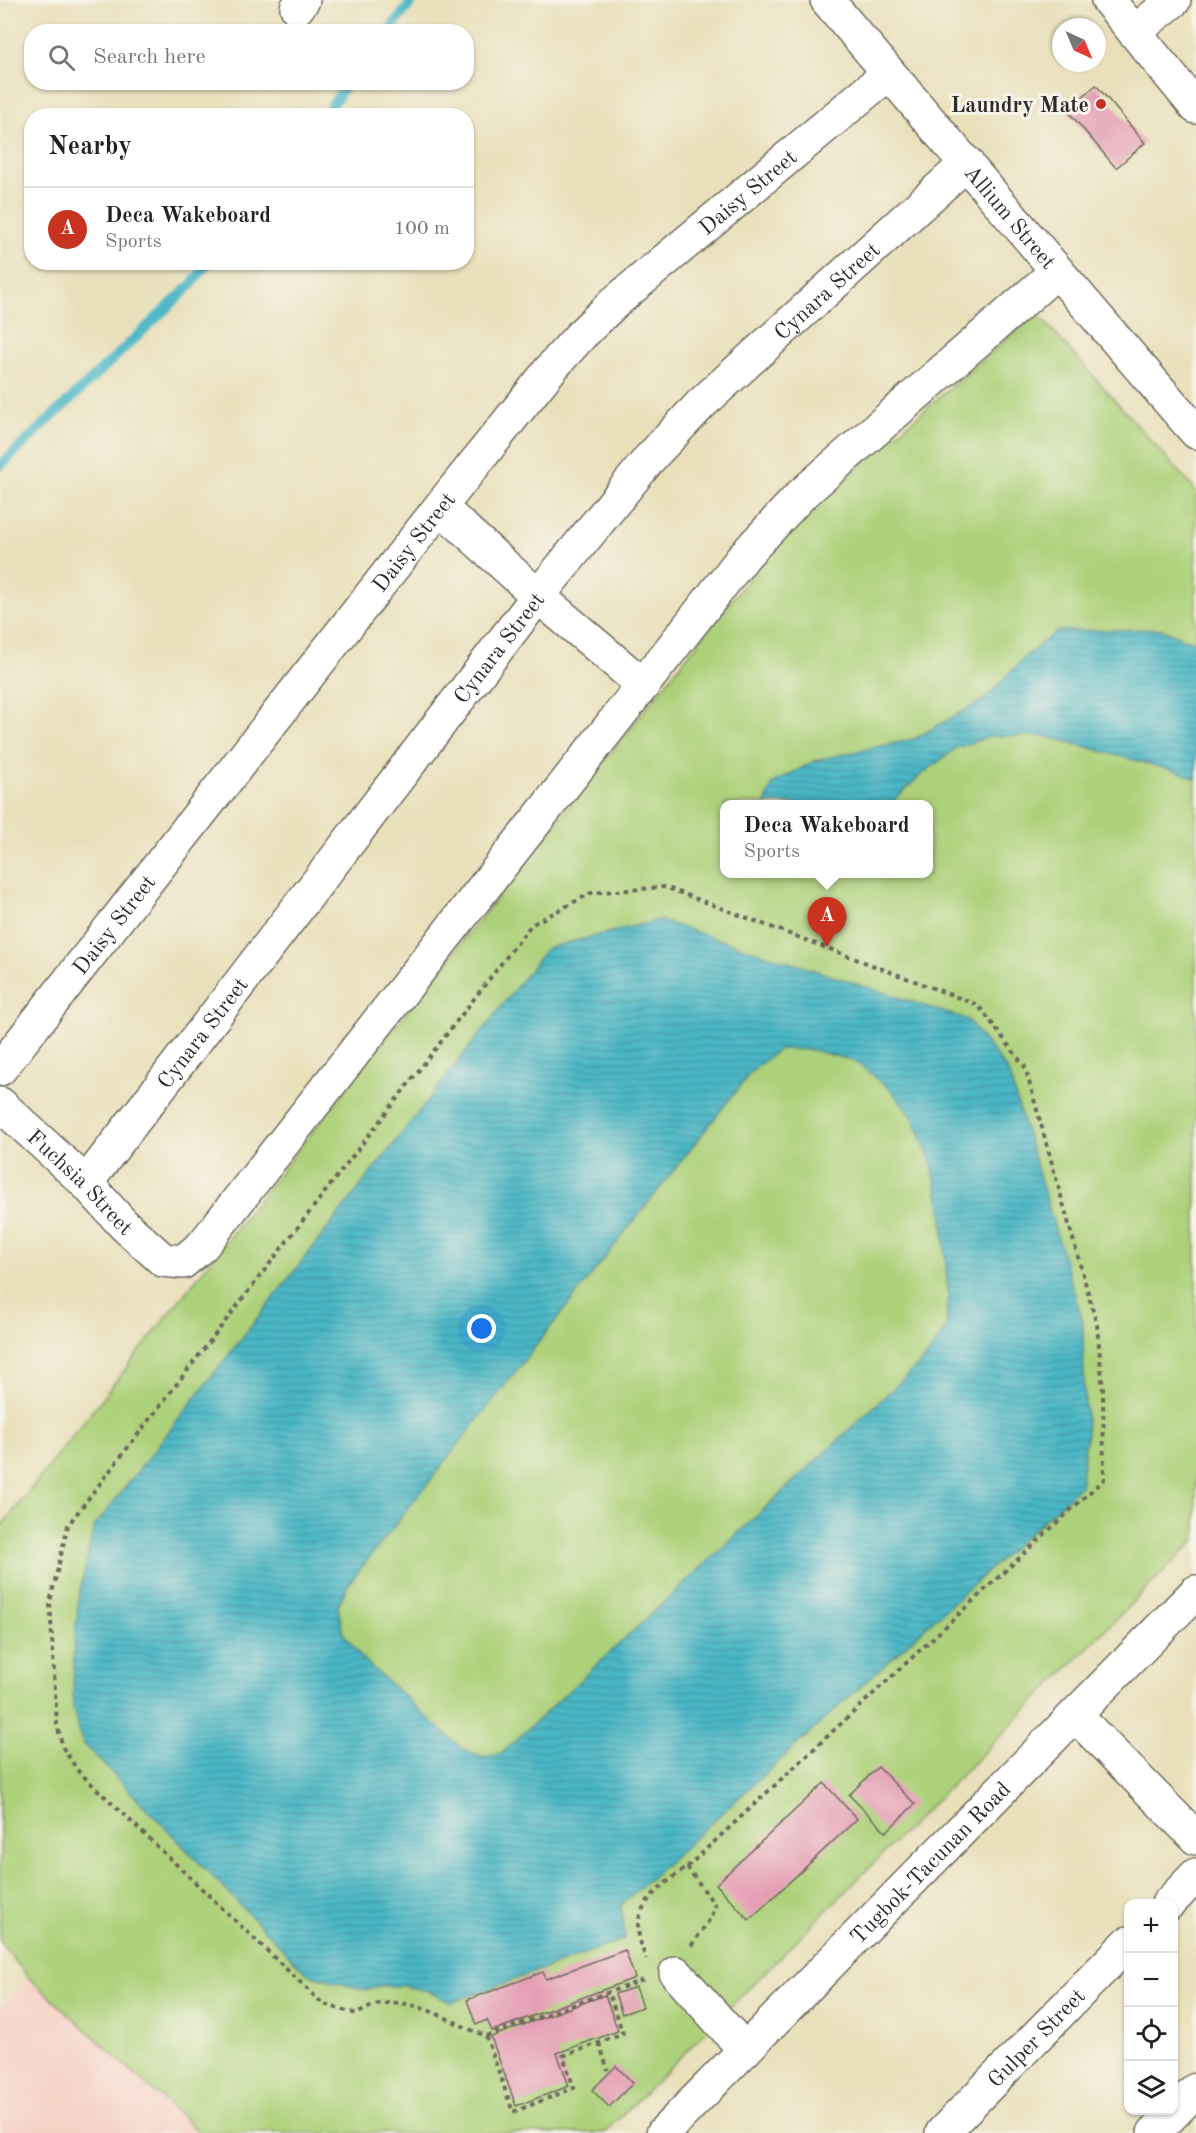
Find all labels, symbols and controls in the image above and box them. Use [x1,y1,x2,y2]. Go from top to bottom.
north arrow [1052,18,1106,72]
search box [24,24,474,90]
icon: search [45,41,78,74]
text: Search here [93,46,206,68]
place label: Laundry Mate [951,95,1089,117]
marker: Laundry Mate [1094,97,1108,111]
text: Nearby [48,134,132,160]
street label: Daisy Street [696,146,802,240]
street label: Allium Street [959,162,1059,274]
text: Deca Wakeboard [105,205,271,227]
text: A [60,219,75,239]
text: 100 m [394,219,450,239]
text: Sports [105,232,162,252]
street label: Cynara Street [771,239,885,345]
street label: Daisy Street [369,489,460,597]
street label: Cynara Street [451,589,549,708]
popup [720,800,933,878]
text: Deca Wakeboard [743,815,910,837]
text: Sports [743,842,800,862]
street label: Daisy Street [69,871,161,979]
pin: A [808,898,846,947]
street label: Cynara Street [154,974,253,1093]
street label: Fuchsia Street [22,1126,136,1240]
your location [467,1314,496,1343]
street label: Tugbok-Tacunan Road [847,1778,1015,1949]
map controls [1124,1899,1178,2115]
button: + [1124,1899,1178,1953]
button: − [1124,1953,1178,2007]
street label: Gulper Street [984,1985,1090,2092]
button: locate [1124,2007,1178,2061]
button: layers [1124,2061,1178,2115]

